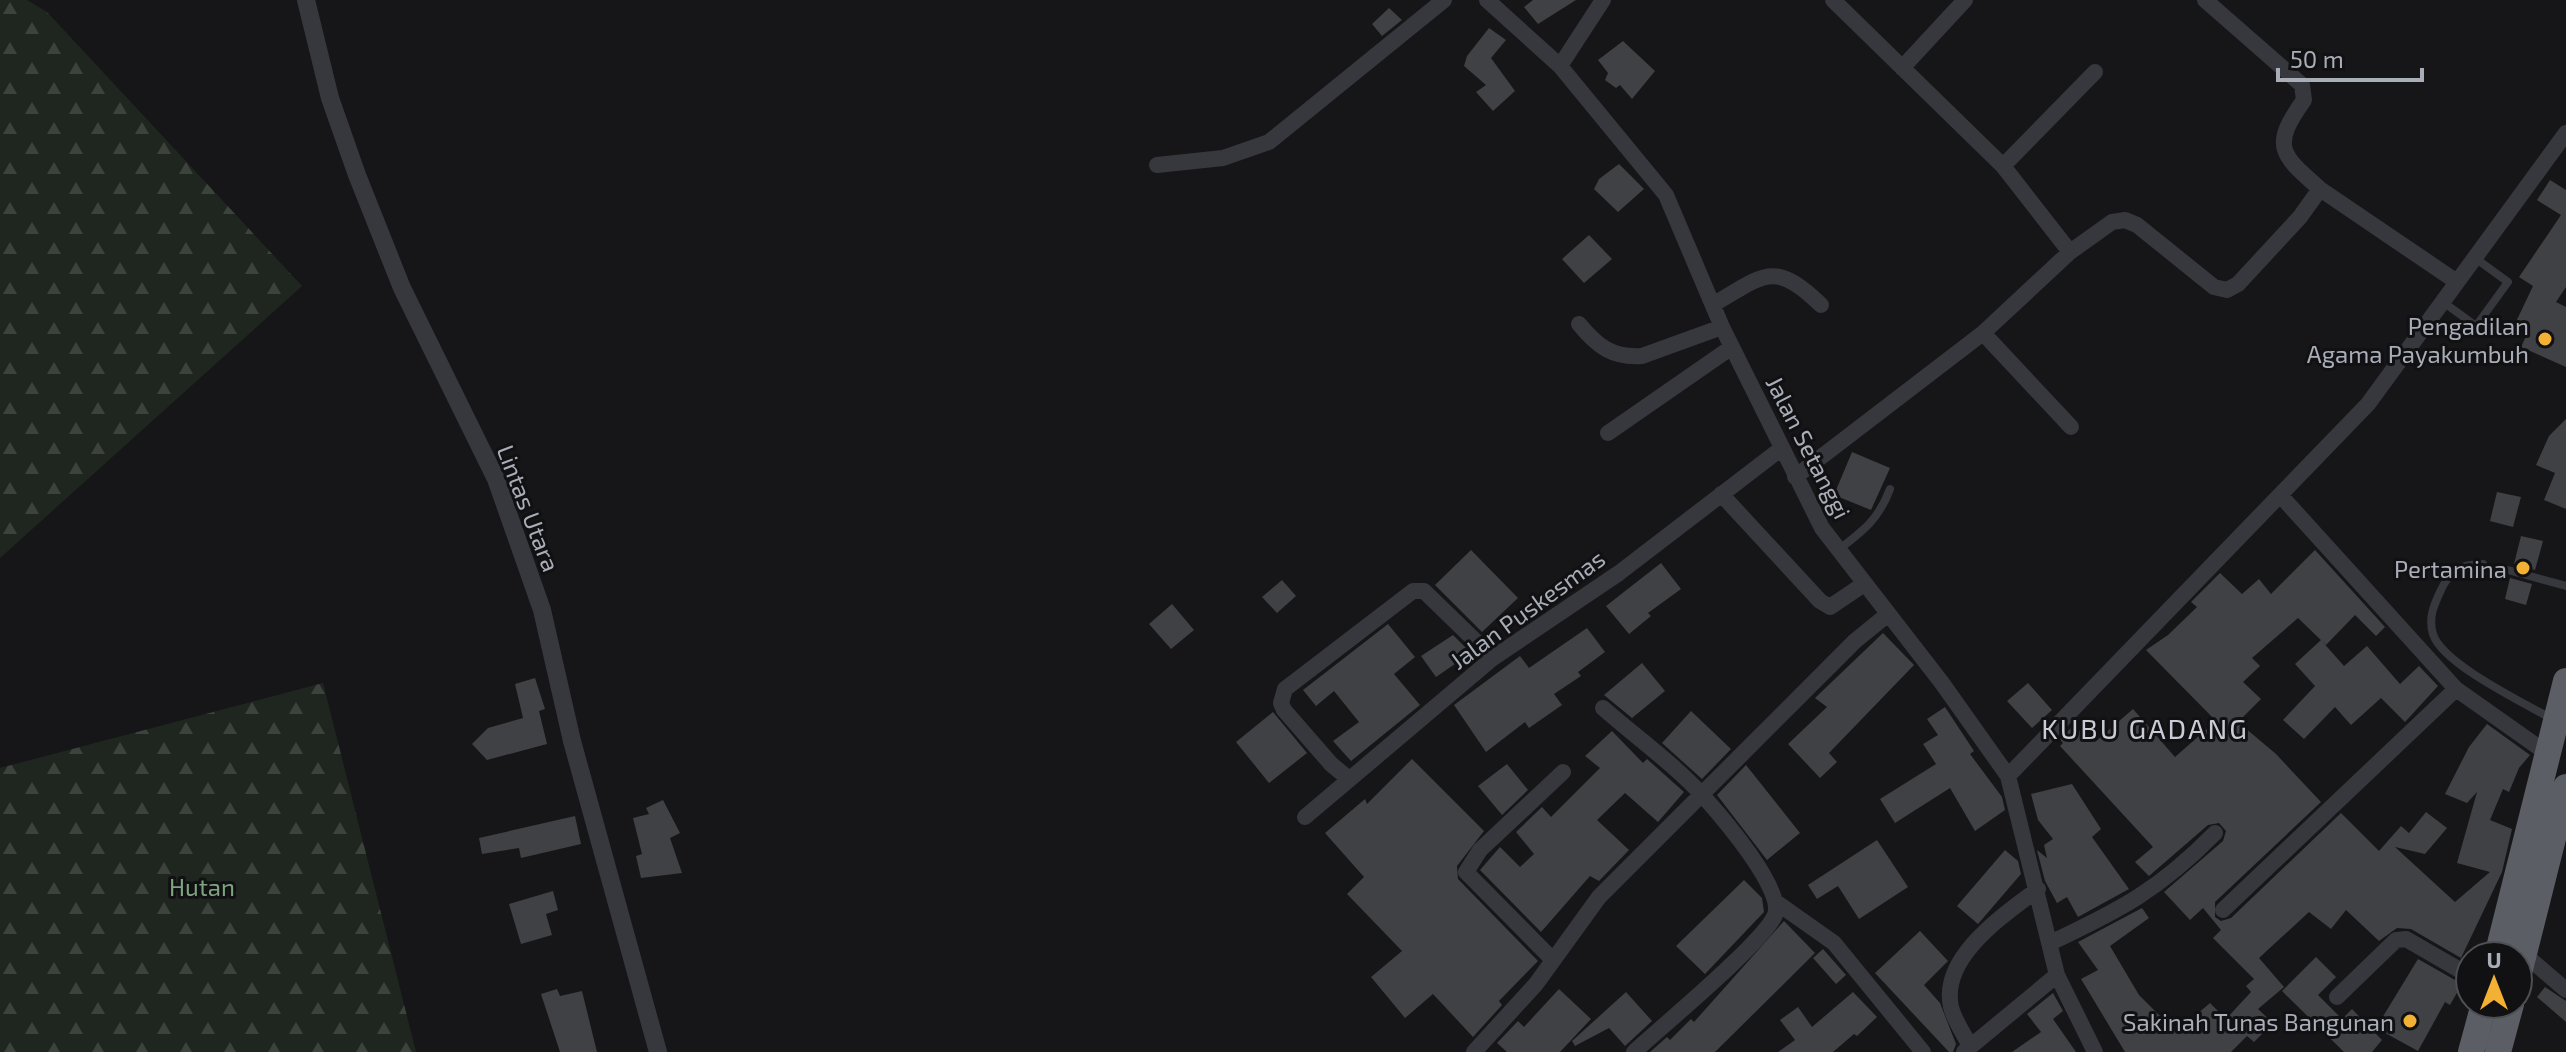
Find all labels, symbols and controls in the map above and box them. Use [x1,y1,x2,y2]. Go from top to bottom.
scale bar [2278,32,2422,82]
text: 50 m [2290,44,2344,73]
place label: Pengadilan Agama Payakumbuh [2307,311,2529,368]
marker: Pengadilan Agama Payakumbuh [2536,330,2554,348]
street label: Jalan Setanggi [1761,371,1857,523]
street label: Lintas Utara [492,441,566,575]
street label: Jalan Puskesmas [1444,543,1610,675]
place label: Pertamina [2394,554,2507,583]
marker: Pertamina [2514,559,2532,577]
district label: KUBU GADANG [2041,711,2249,745]
park label: Hutan [169,872,235,901]
north arrow [2454,940,2534,1020]
text: U [2486,946,2502,972]
place label: Sakinah Tunas Bangunan [2123,1007,2394,1036]
marker: Sakinah Tunas Bangunan [2401,1012,2419,1030]

